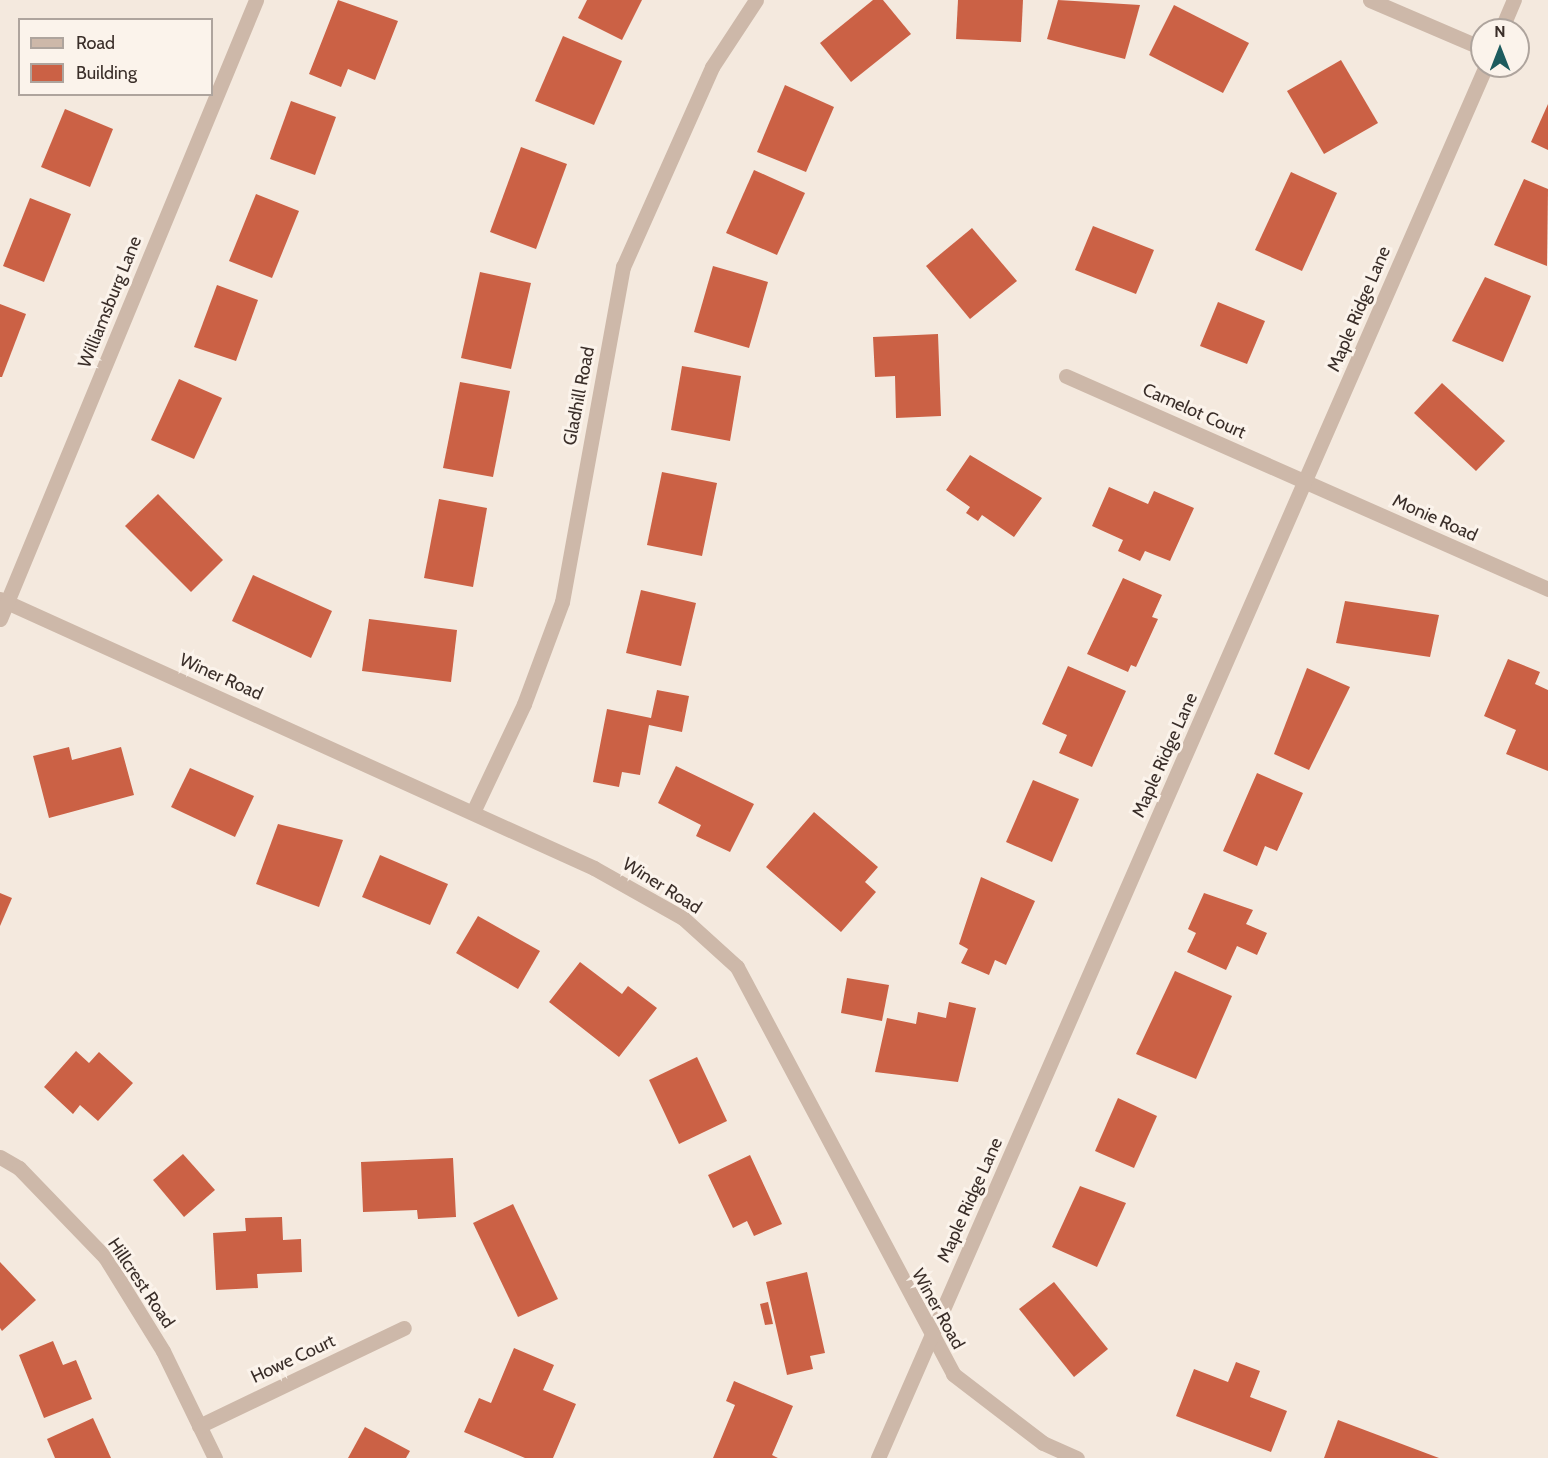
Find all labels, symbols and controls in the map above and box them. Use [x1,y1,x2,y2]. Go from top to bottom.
legend [18,18,213,96]
north arrow [1470,18,1530,78]
text: N [1494,22,1506,41]
text: Road [76,32,115,54]
text: Building [76,62,137,84]
street label: Williamsburg Lane [74,233,146,371]
street label: Maple Ridge Lane [1323,243,1395,375]
street label: Gladhill Road [559,345,599,447]
street label: Camelot Court [1139,379,1249,443]
street label: Monie Road [1389,490,1481,546]
street label: Winer Road [176,649,266,705]
street label: Maple Ridge Lane [1128,689,1202,821]
street label: Winer Road [619,853,705,919]
street label: Maple Ridge Lane [933,1134,1007,1266]
street label: Hillcrest Road [103,1234,179,1332]
street label: Winer Road [907,1265,969,1353]
street label: Howe Court [247,1330,339,1388]

